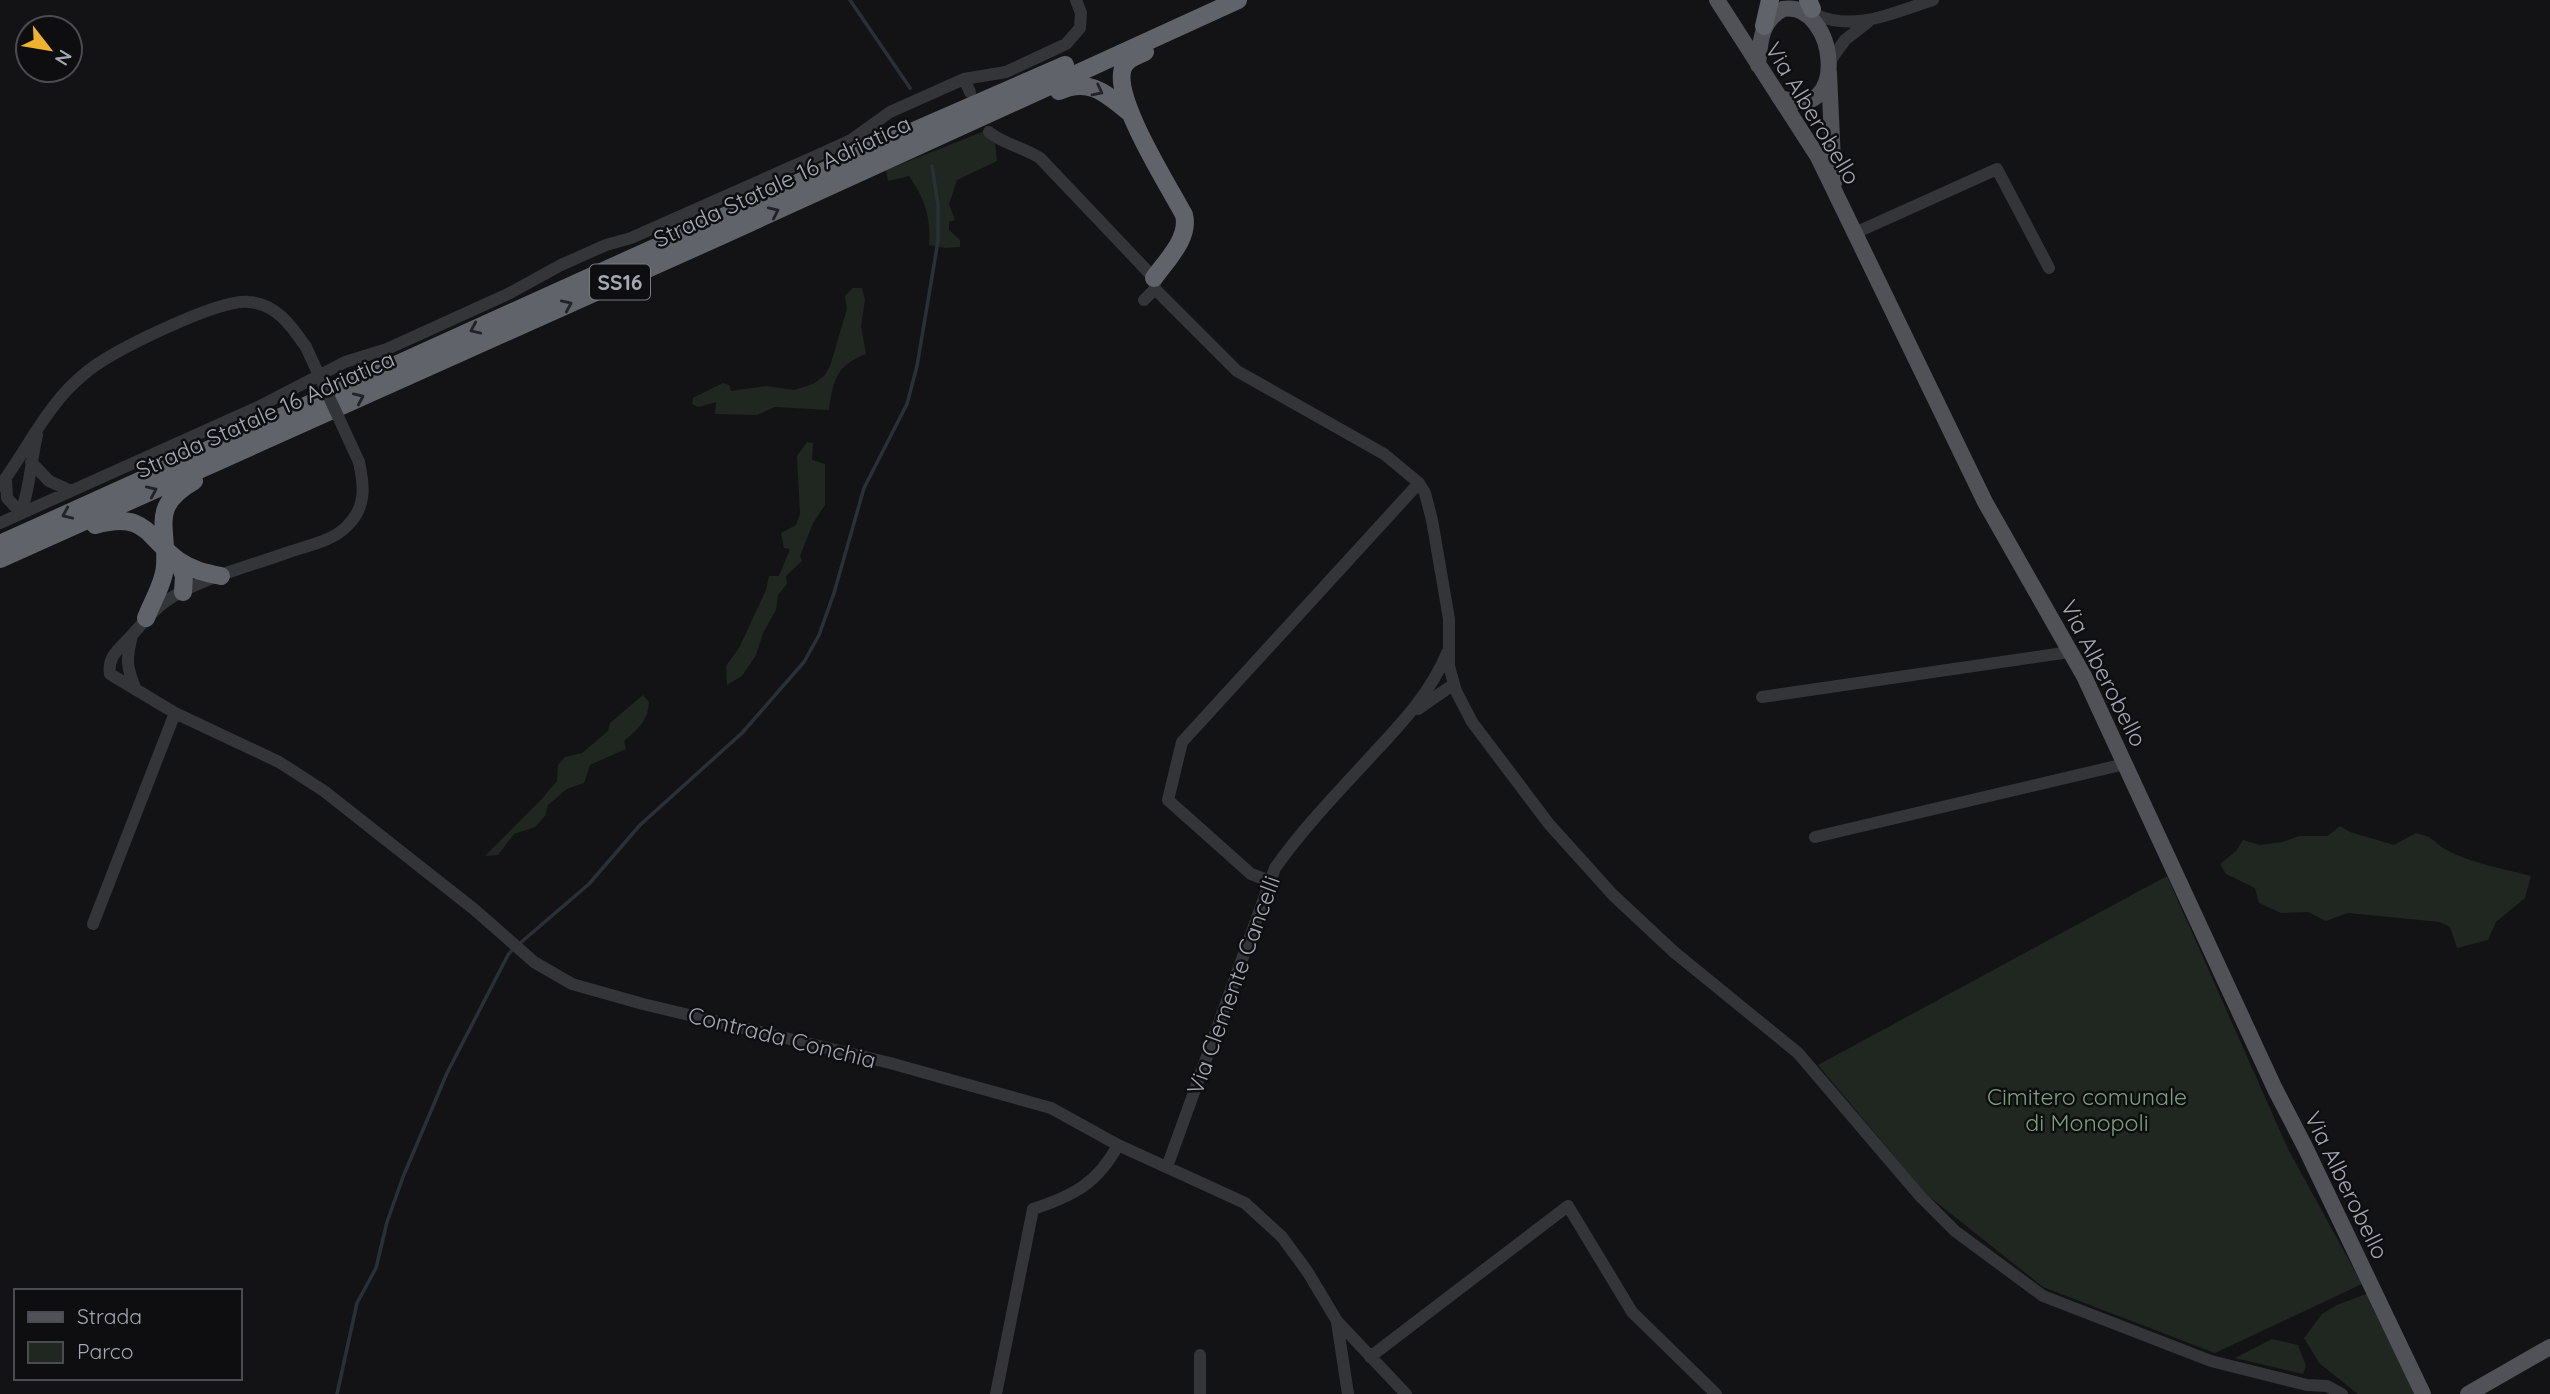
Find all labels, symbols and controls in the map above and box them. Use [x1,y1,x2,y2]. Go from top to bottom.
north arrow [14,14,84,84]
street label: Via Alberobello [1759,37,1867,189]
text: N [50,46,77,70]
one-way arrow [1091,82,1103,96]
street label: Strada Statale 16 Adriatica [649,109,915,253]
one-way arrow [767,206,779,220]
road number: SS16 [590,264,650,300]
one-way arrow [560,299,572,313]
one-way arrow [470,321,483,335]
street label: Strada Statale 16 Adriatica [131,344,399,484]
one-way arrow [352,392,364,406]
one-way arrow [144,485,157,499]
one-way arrow [62,506,74,520]
street label: Via Alberobello [2055,595,2153,751]
street label: Via Clemente Cancelli [1180,872,1286,1098]
street label: Contrada Conchia [685,1000,879,1074]
park label: Cimitero comunale di Monopoli [1987,1082,2187,1137]
street label: Via Alberobello [2299,1106,2395,1264]
legend [14,1289,242,1380]
text: Strada [77,1303,142,1329]
text: Parco [77,1338,133,1364]

